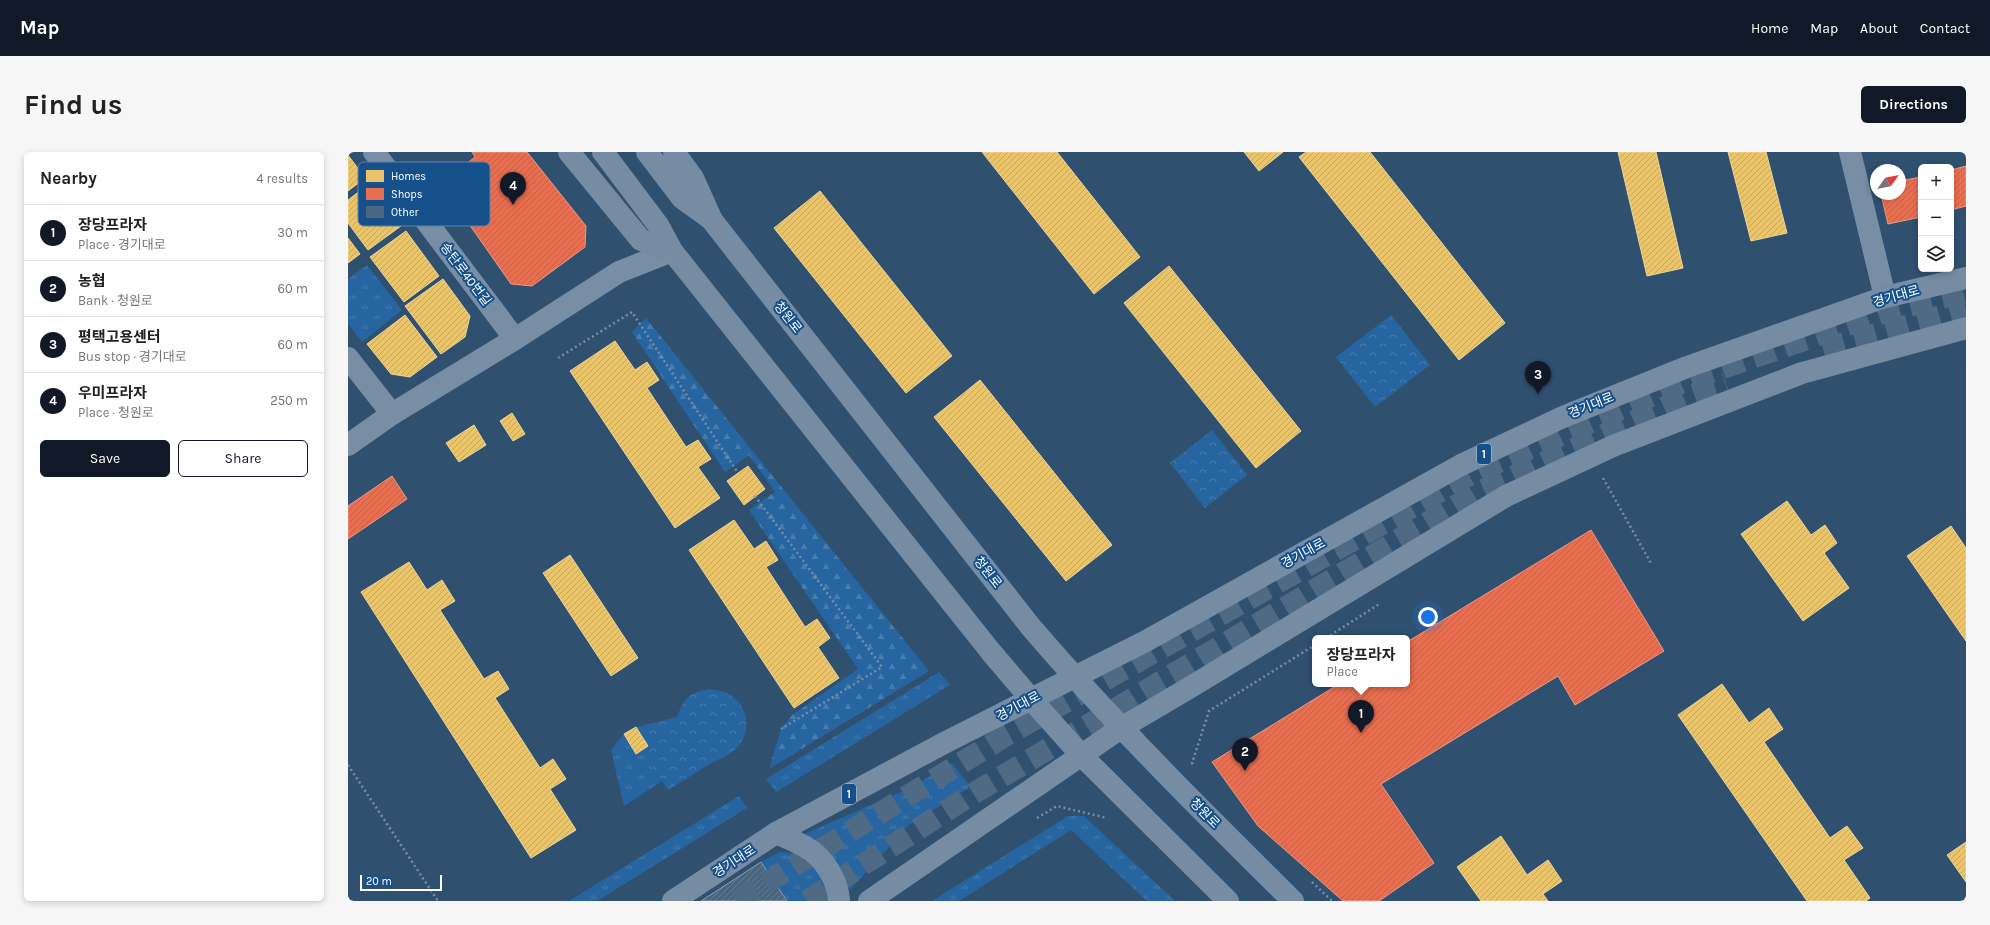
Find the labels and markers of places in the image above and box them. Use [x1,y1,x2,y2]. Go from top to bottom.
pin: 4 [500,172,526,205]
pin: 3 [1525,361,1551,394]
pin: 1 [1348,700,1374,733]
pin: 2 [1232,738,1258,771]

